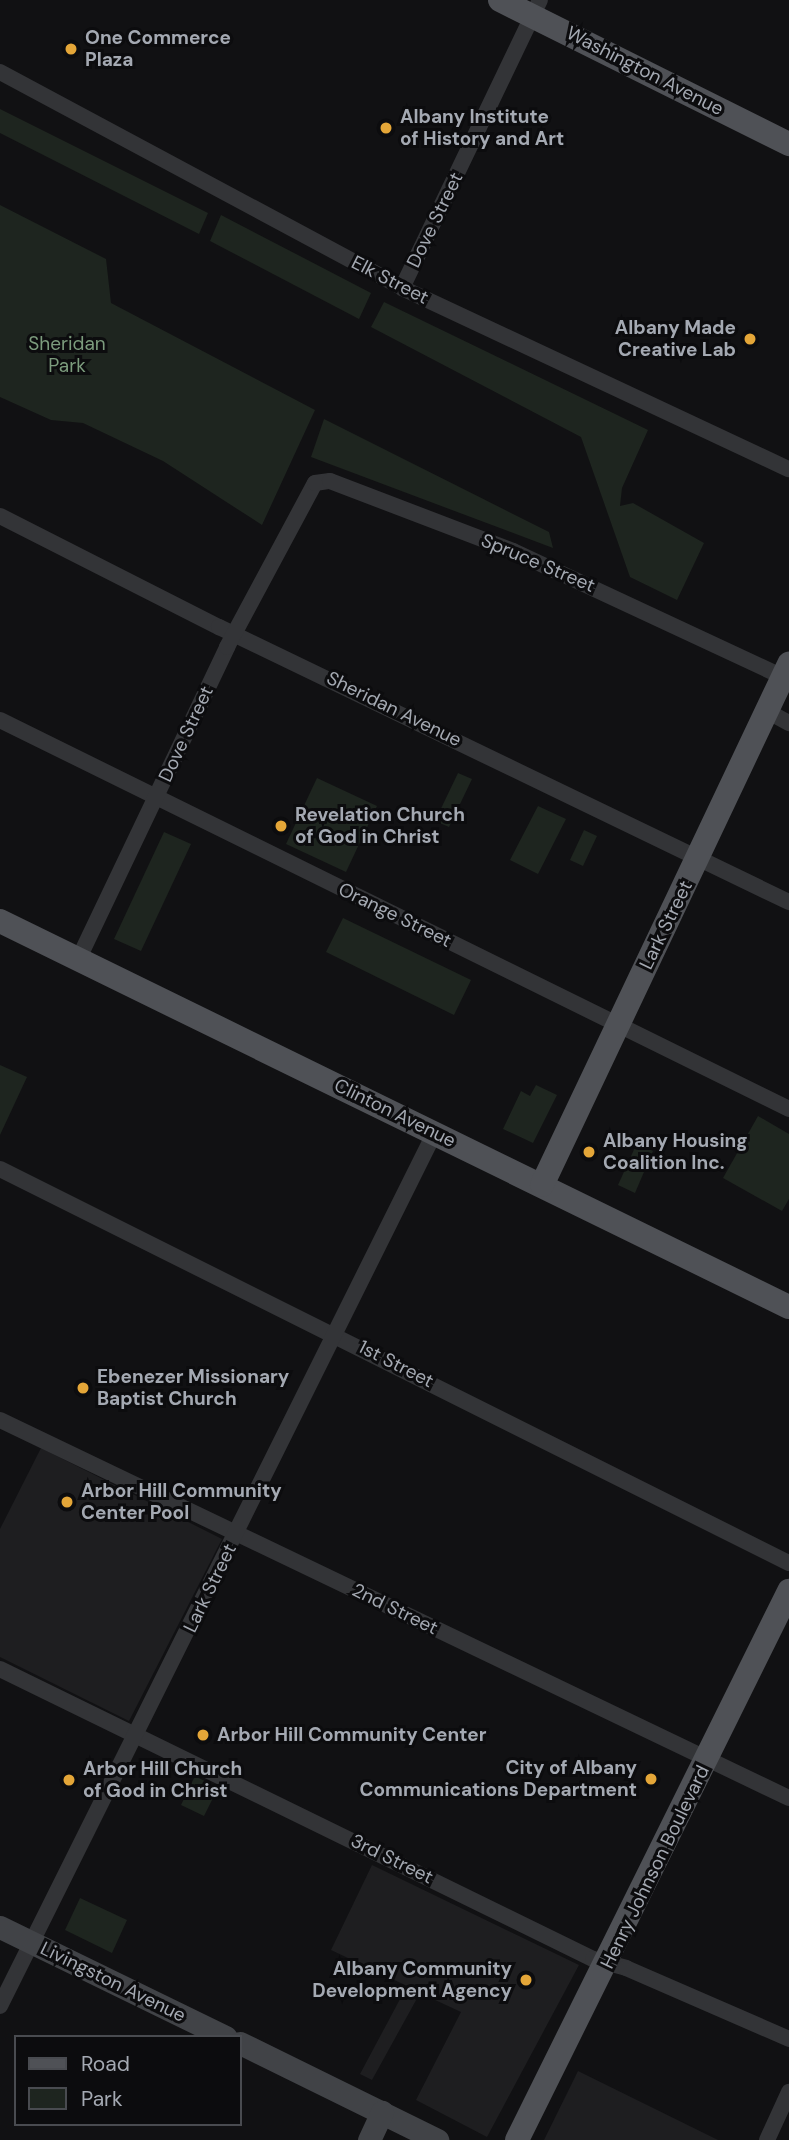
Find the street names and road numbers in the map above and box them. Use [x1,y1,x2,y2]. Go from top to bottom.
street label: Washington Avenue [563,22,727,120]
street label: Dove Street [402,169,468,271]
street label: Elk Street [348,251,432,309]
street label: Spruce Street [478,529,598,597]
street label: Sheridan Avenue [323,667,465,751]
street label: Dove Street [154,682,218,786]
street label: Lark Street [635,877,697,973]
street label: Orange Street [335,878,455,952]
street label: Clinton Avenue [331,1074,459,1152]
street label: 1st Street [355,1335,437,1393]
street label: Lark Street [179,1540,241,1636]
street label: 2nd Street [348,1578,442,1640]
street label: Henry Johnson Boulevard [596,1762,714,1972]
street label: 3rd Street [347,1829,437,1889]
street label: Livingston Avenue [37,1937,189,2027]

